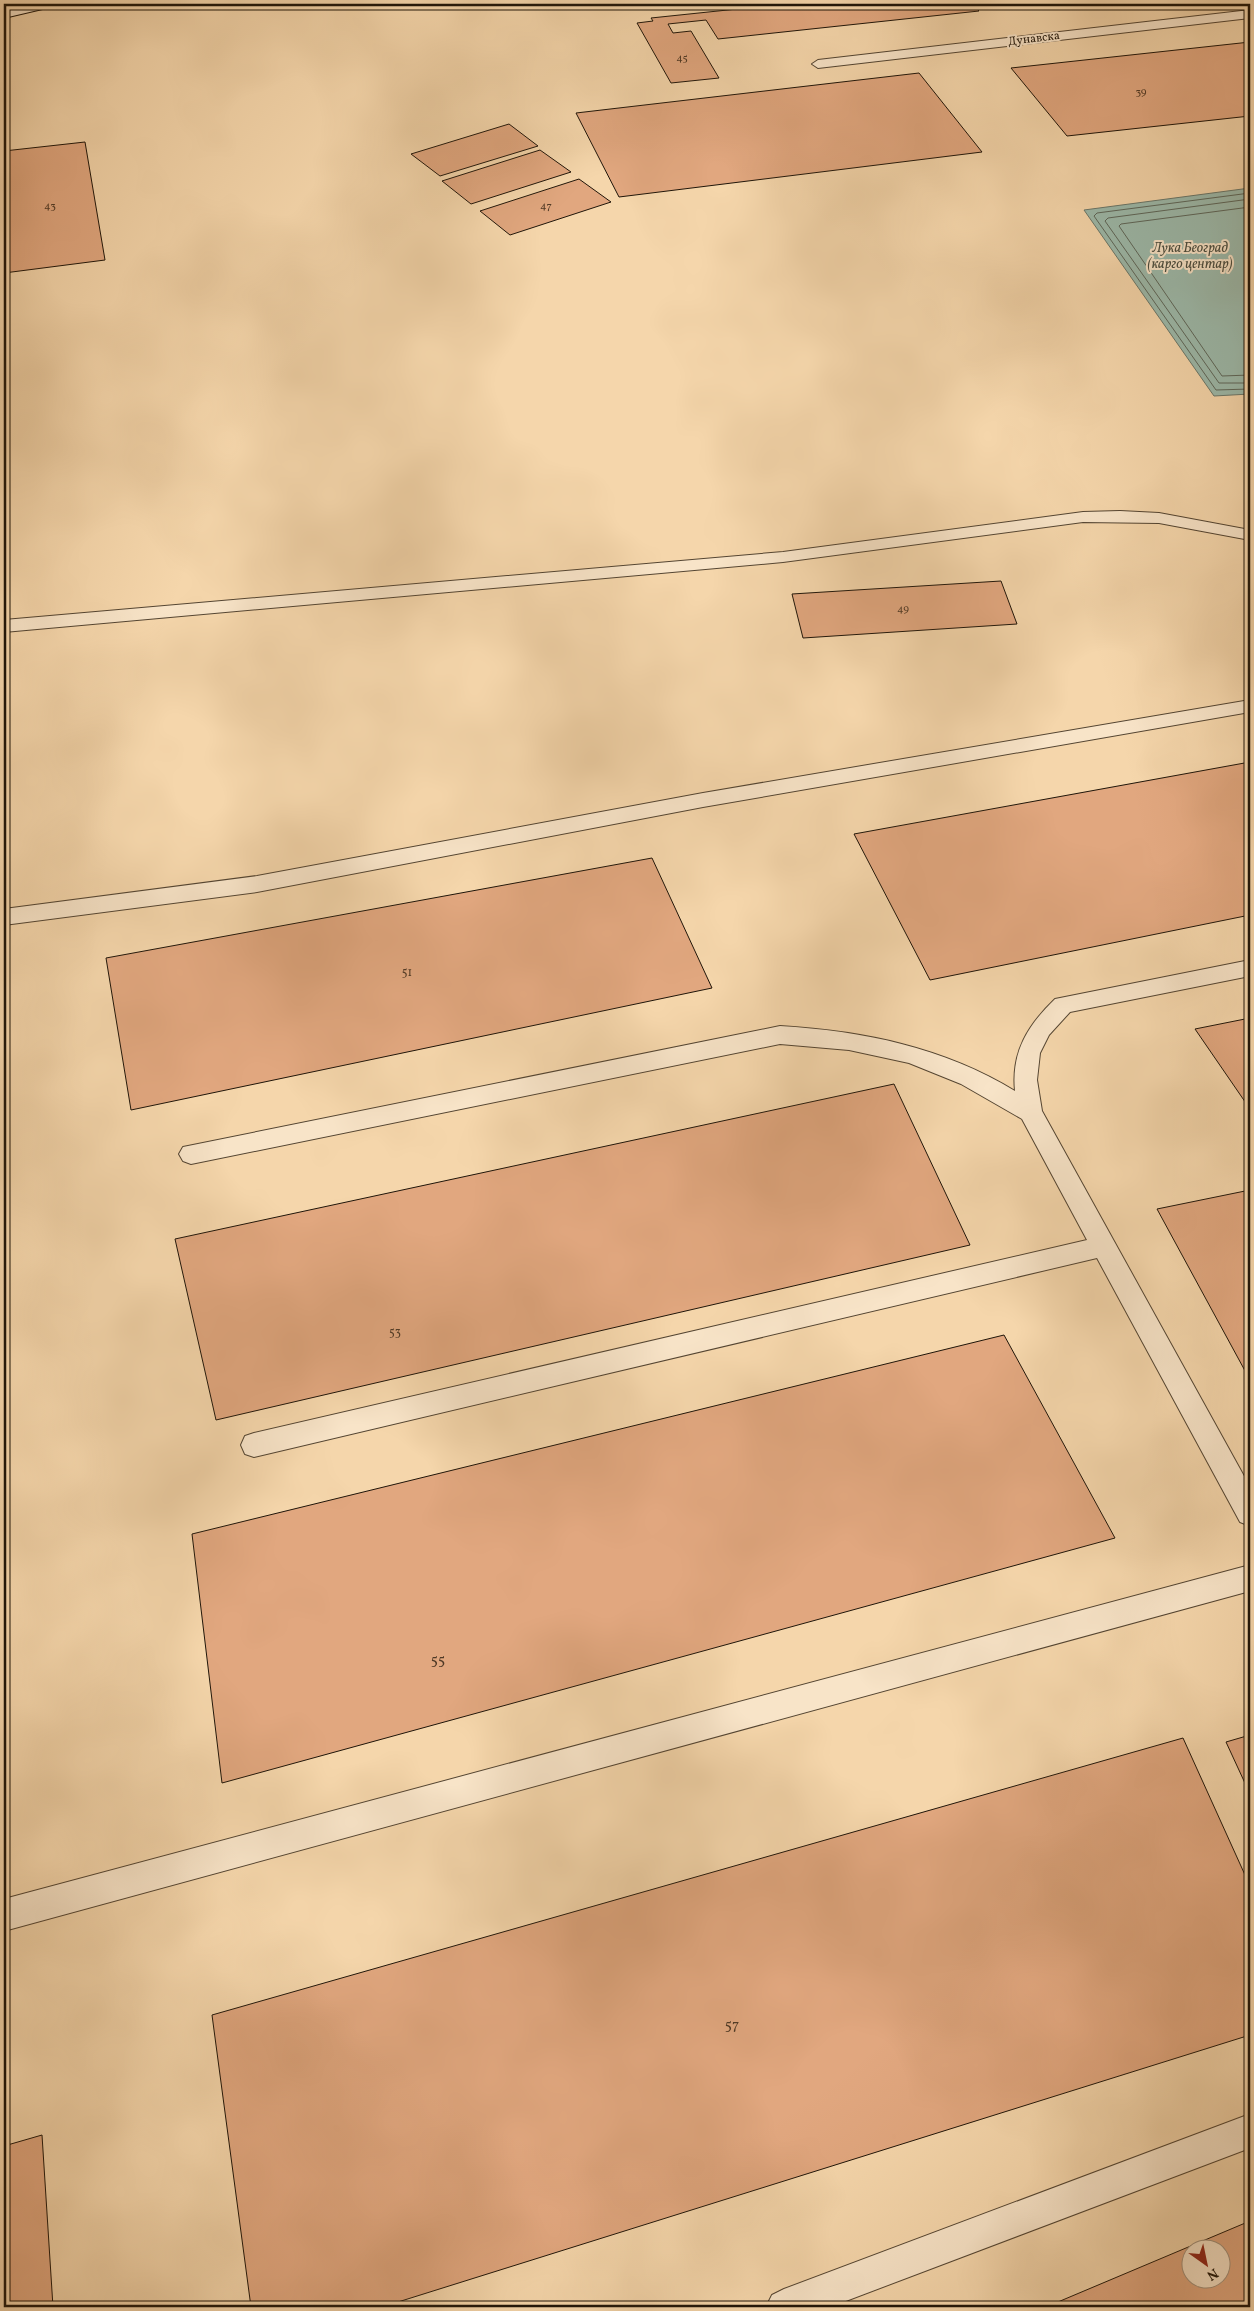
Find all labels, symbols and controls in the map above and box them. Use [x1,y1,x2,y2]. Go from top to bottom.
street label: Дунавска [1007,28,1061,50]
house number: 45 [676,51,688,66]
house number: 39 [1135,85,1147,100]
house number: 43 [44,199,56,214]
house number: 47 [540,199,552,214]
water label: Лука Београд (карго центар) [1147,239,1233,274]
house number: 49 [897,602,909,617]
house number: 51 [402,965,412,981]
house number: 53 [389,1325,401,1341]
house number: 55 [431,1650,445,1671]
house number: 57 [725,2015,739,2036]
north arrow [1182,2238,1232,2288]
text: N [1203,2263,1222,2284]

